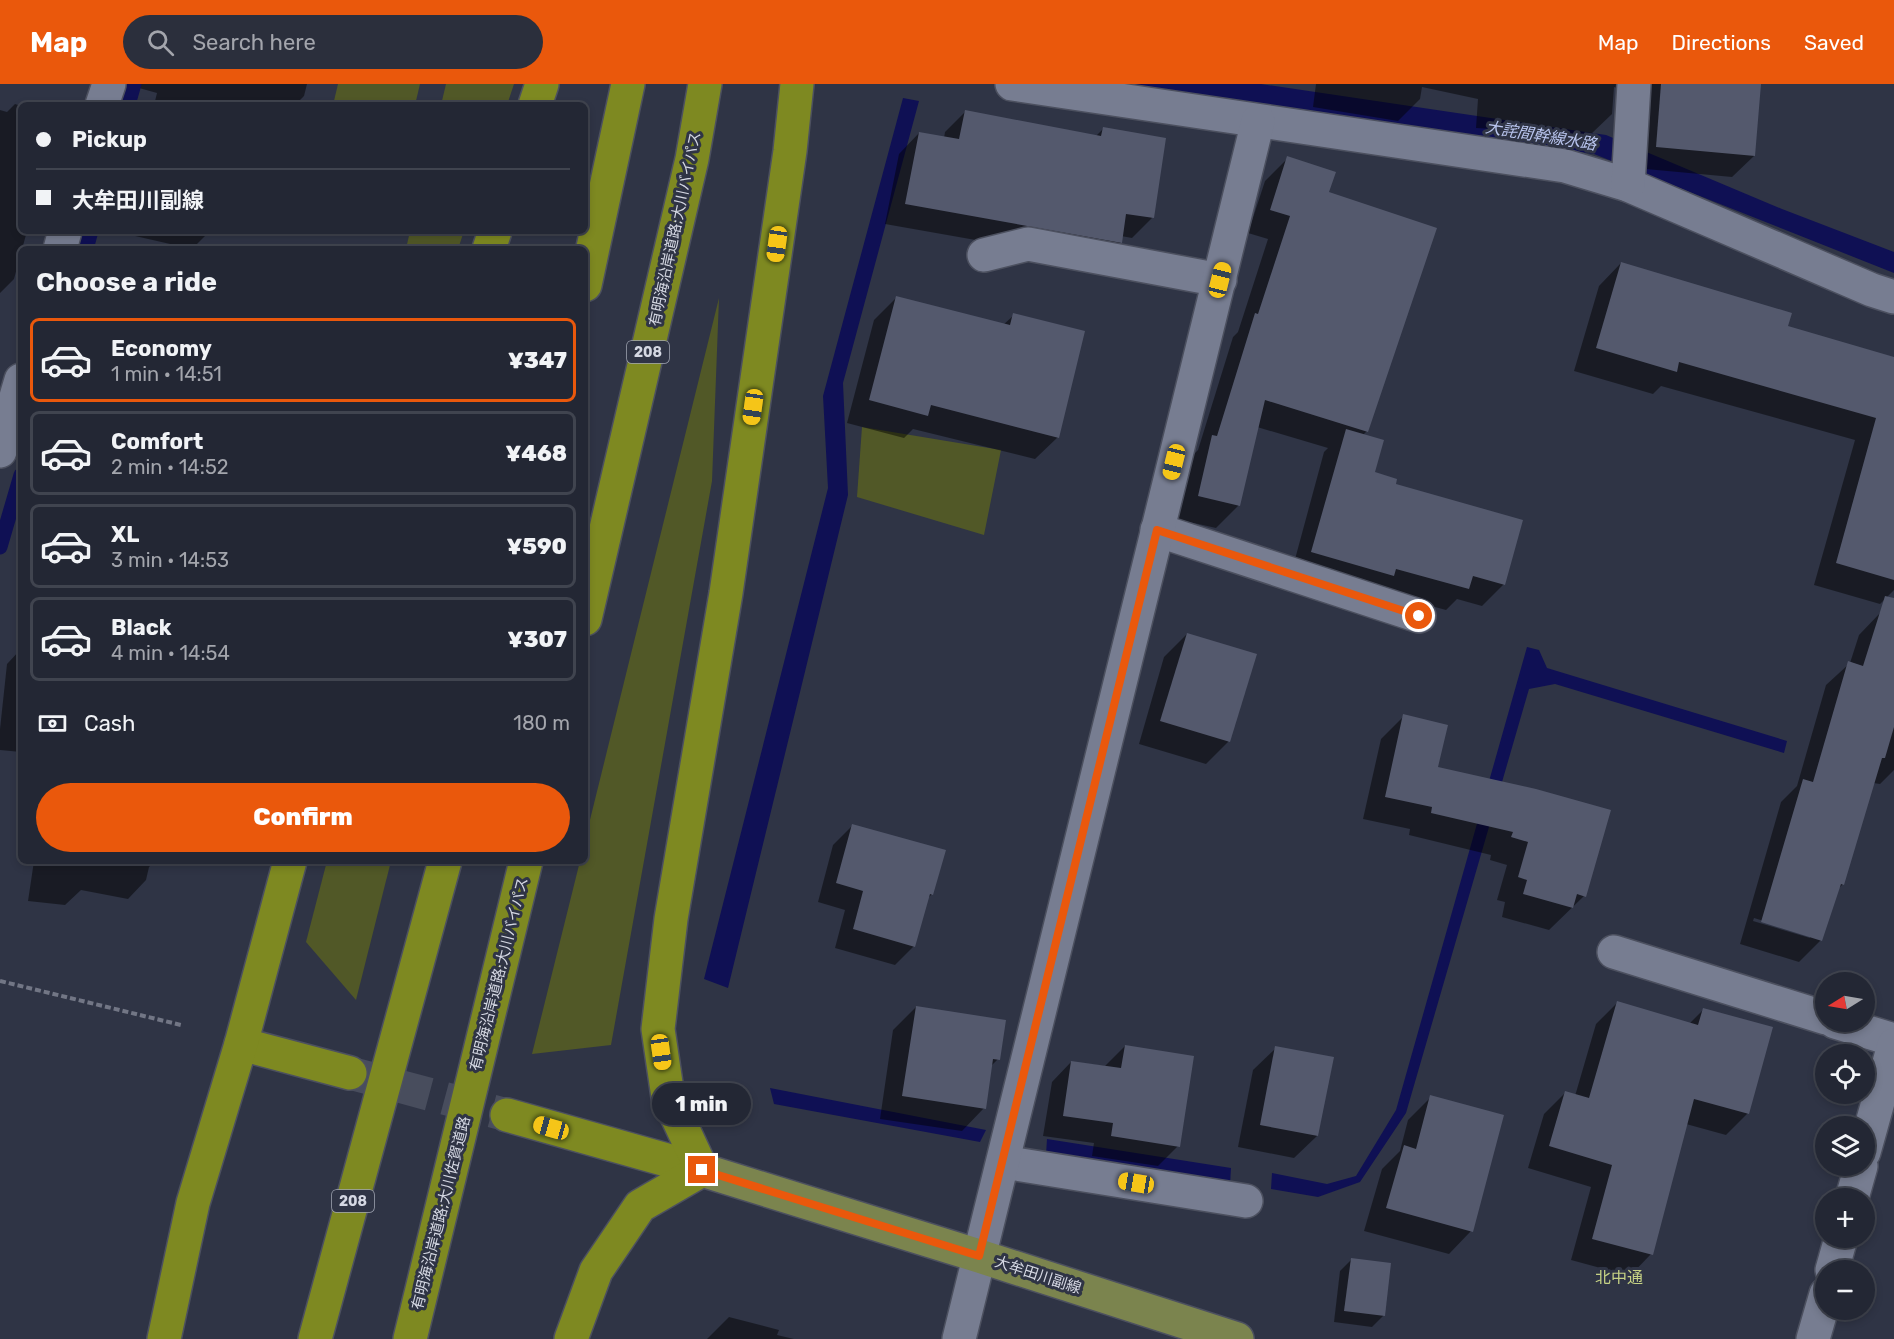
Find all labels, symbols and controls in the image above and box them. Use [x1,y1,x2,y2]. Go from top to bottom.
search box [123,15,543,69]
text: Map [30,26,87,59]
icon: search [144,26,177,59]
text: Search here [192,29,316,56]
text: Map [1598,30,1639,55]
text: Directions [1672,30,1771,55]
text: Saved [1804,30,1864,55]
water label: 大詫間幹線水路 [1484,117,1600,154]
text: Pickup [72,126,147,153]
street label: 有明海沿岸道路;大川バイパス [646,130,704,328]
text: 大牟田川副線 [72,187,204,214]
car [766,225,788,263]
car [1207,260,1233,300]
text: Choose a ride [36,266,217,298]
icon: car [39,333,93,387]
text: Economy [111,335,212,362]
road number: 208 [627,341,669,363]
text: ¥347 [508,347,567,374]
text: 1 min · 14:51 [111,362,222,386]
car [742,388,764,426]
icon: car [39,426,93,480]
text: Comfort [111,428,203,455]
text: ¥468 [506,440,567,467]
car [1161,442,1187,482]
text: 2 min · 14:52 [111,455,229,479]
icon: car [39,519,93,573]
text: XL [111,521,139,548]
text: ¥590 [507,533,567,560]
text: 3 min · 14:53 [111,548,229,572]
route start [1405,602,1432,629]
icon: car [39,612,93,666]
text: Black [111,614,172,641]
text: ¥307 [508,626,567,653]
text: 4 min · 14:54 [111,641,230,665]
icon: cash [36,707,69,740]
text: Cash [84,710,135,737]
text: 180 m [513,711,570,735]
button: Confirm [36,783,570,852]
street label: 有明海沿岸道路;大川バイパス [466,875,532,1073]
north arrow [1815,972,1875,1032]
map controls [1815,972,1875,1320]
car [650,1033,672,1071]
button: locate [1815,1044,1875,1104]
callout: 1 min [652,1083,752,1125]
text: 1 min [675,1092,728,1116]
street label: 有明海沿岸道路;大川佐賀道路 [408,1114,474,1312]
car [531,1114,571,1142]
button: layers [1815,1116,1875,1176]
route end [688,1156,715,1183]
car [1117,1171,1155,1195]
button: + [1815,1188,1875,1248]
road number: 208 [332,1190,374,1212]
street label: 大牟田川副線 [992,1253,1084,1297]
button: − [1815,1260,1875,1320]
district label: 北中通 [1595,1268,1643,1287]

